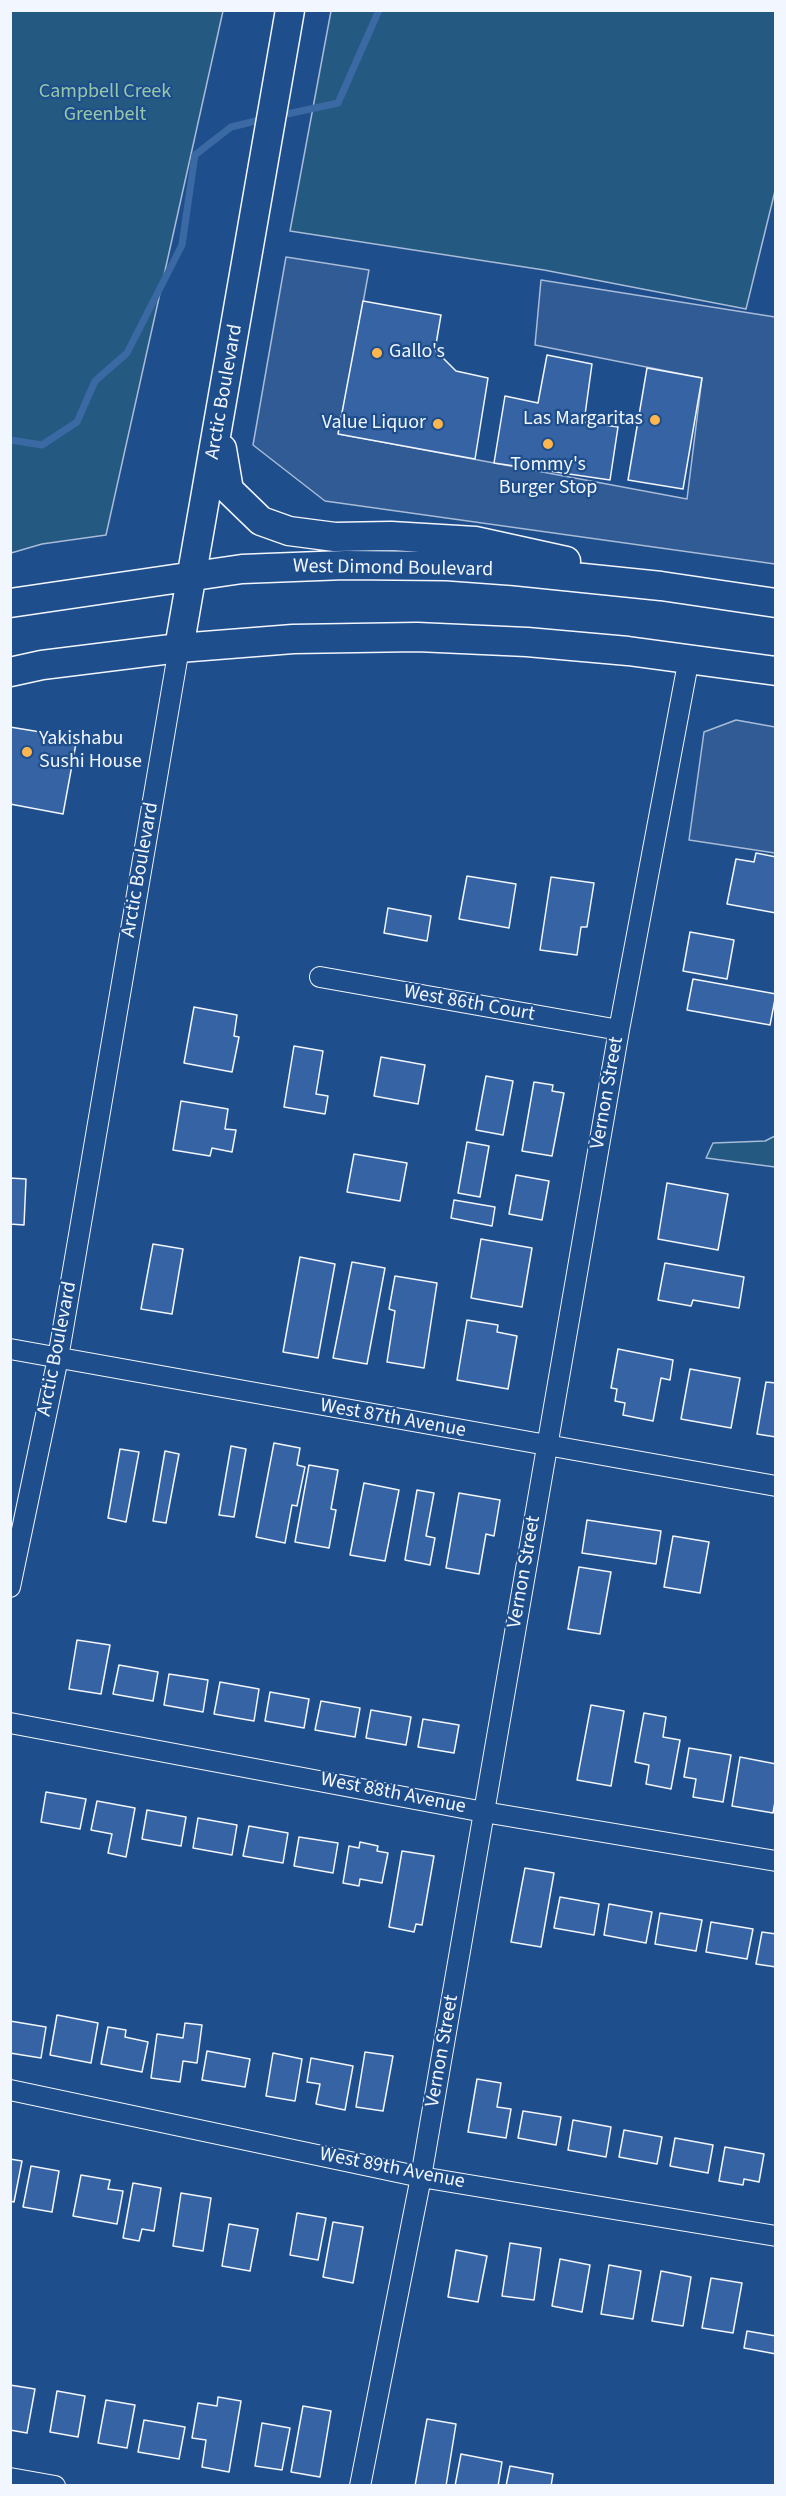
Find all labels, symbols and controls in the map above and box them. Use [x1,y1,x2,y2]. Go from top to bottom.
park label: Campbell Creek Greenbelt [39,81,171,128]
street label: Arctic Boulevard [201,323,249,461]
place label: Gallo's [389,341,445,365]
marker: Gallo's [370,346,384,360]
place label: Las Margaritas [523,408,643,432]
place label: Value Liquor [322,412,426,436]
marker: Las Margaritas [648,413,662,427]
marker: Value Liquor [431,417,445,431]
marker: Tommy's Burger Stop [541,437,555,451]
place label: Tommy's Burger Stop [499,454,597,501]
street label: West Dimond Boulevard [293,555,493,583]
place label: Yakishabu Sushi House [39,728,142,775]
marker: Yakishabu Sushi House [20,745,34,759]
street label: Arctic Boulevard [117,801,165,939]
street label: West 86th Court [402,981,536,1027]
street label: Vernon Street [586,1035,630,1151]
street label: Arctic Boulevard [33,1280,83,1418]
street label: West 87th Avenue [318,1394,468,1444]
street label: Vernon Street [503,1514,547,1630]
street label: West 88th Avenue [318,1768,468,1820]
street label: Vernon Street [421,1993,465,2109]
street label: West 89th Avenue [317,2143,467,2195]

